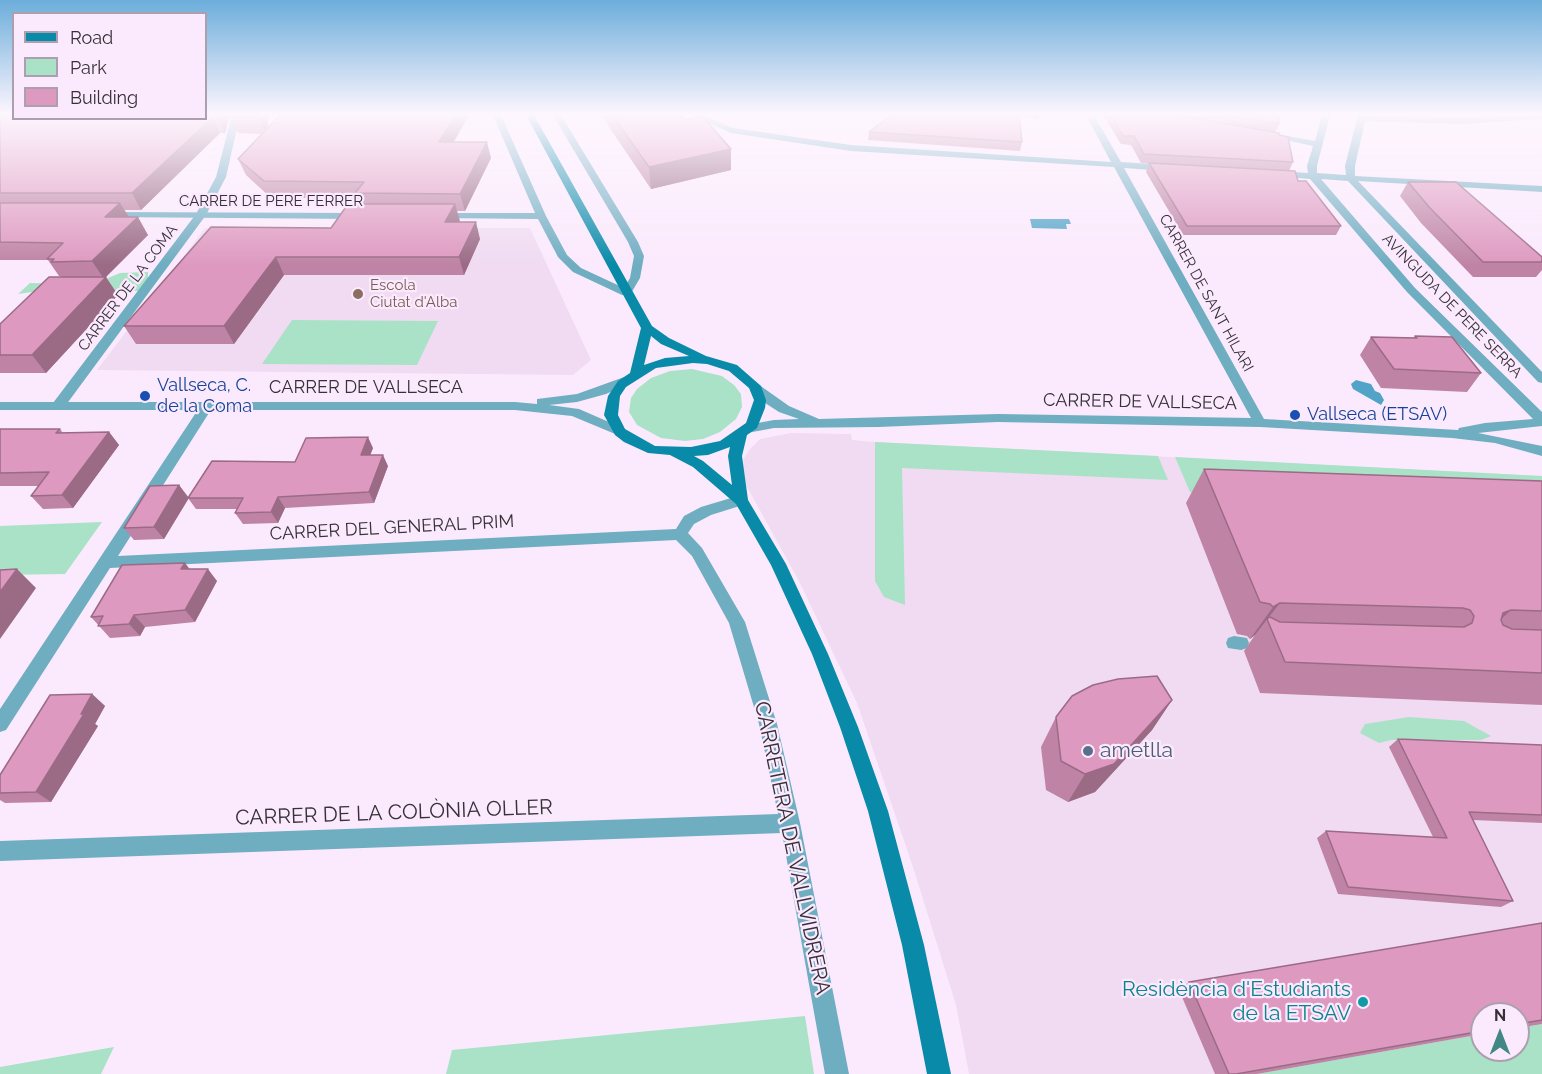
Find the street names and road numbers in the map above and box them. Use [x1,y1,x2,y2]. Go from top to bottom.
street label: CARRER DE PERE FERRER [179,192,363,210]
street label: CARRER DE SANT HILARI [1155,211,1257,375]
street label: CARRER DE LA COMA [75,221,181,355]
street label: AVINGUDA DE PERE SERRA [1378,230,1526,382]
street label: CARRER DE VALLSECA [269,377,463,399]
street label: CARRER DE VALLSECA [1043,390,1237,414]
street label: CARRER DEL GENERAL PRIM [269,511,515,545]
street label: CARRETERA DE VALLVIDRERA [749,699,835,997]
street label: CARRER DE LA COLÒNIA OLLER [235,795,553,831]

